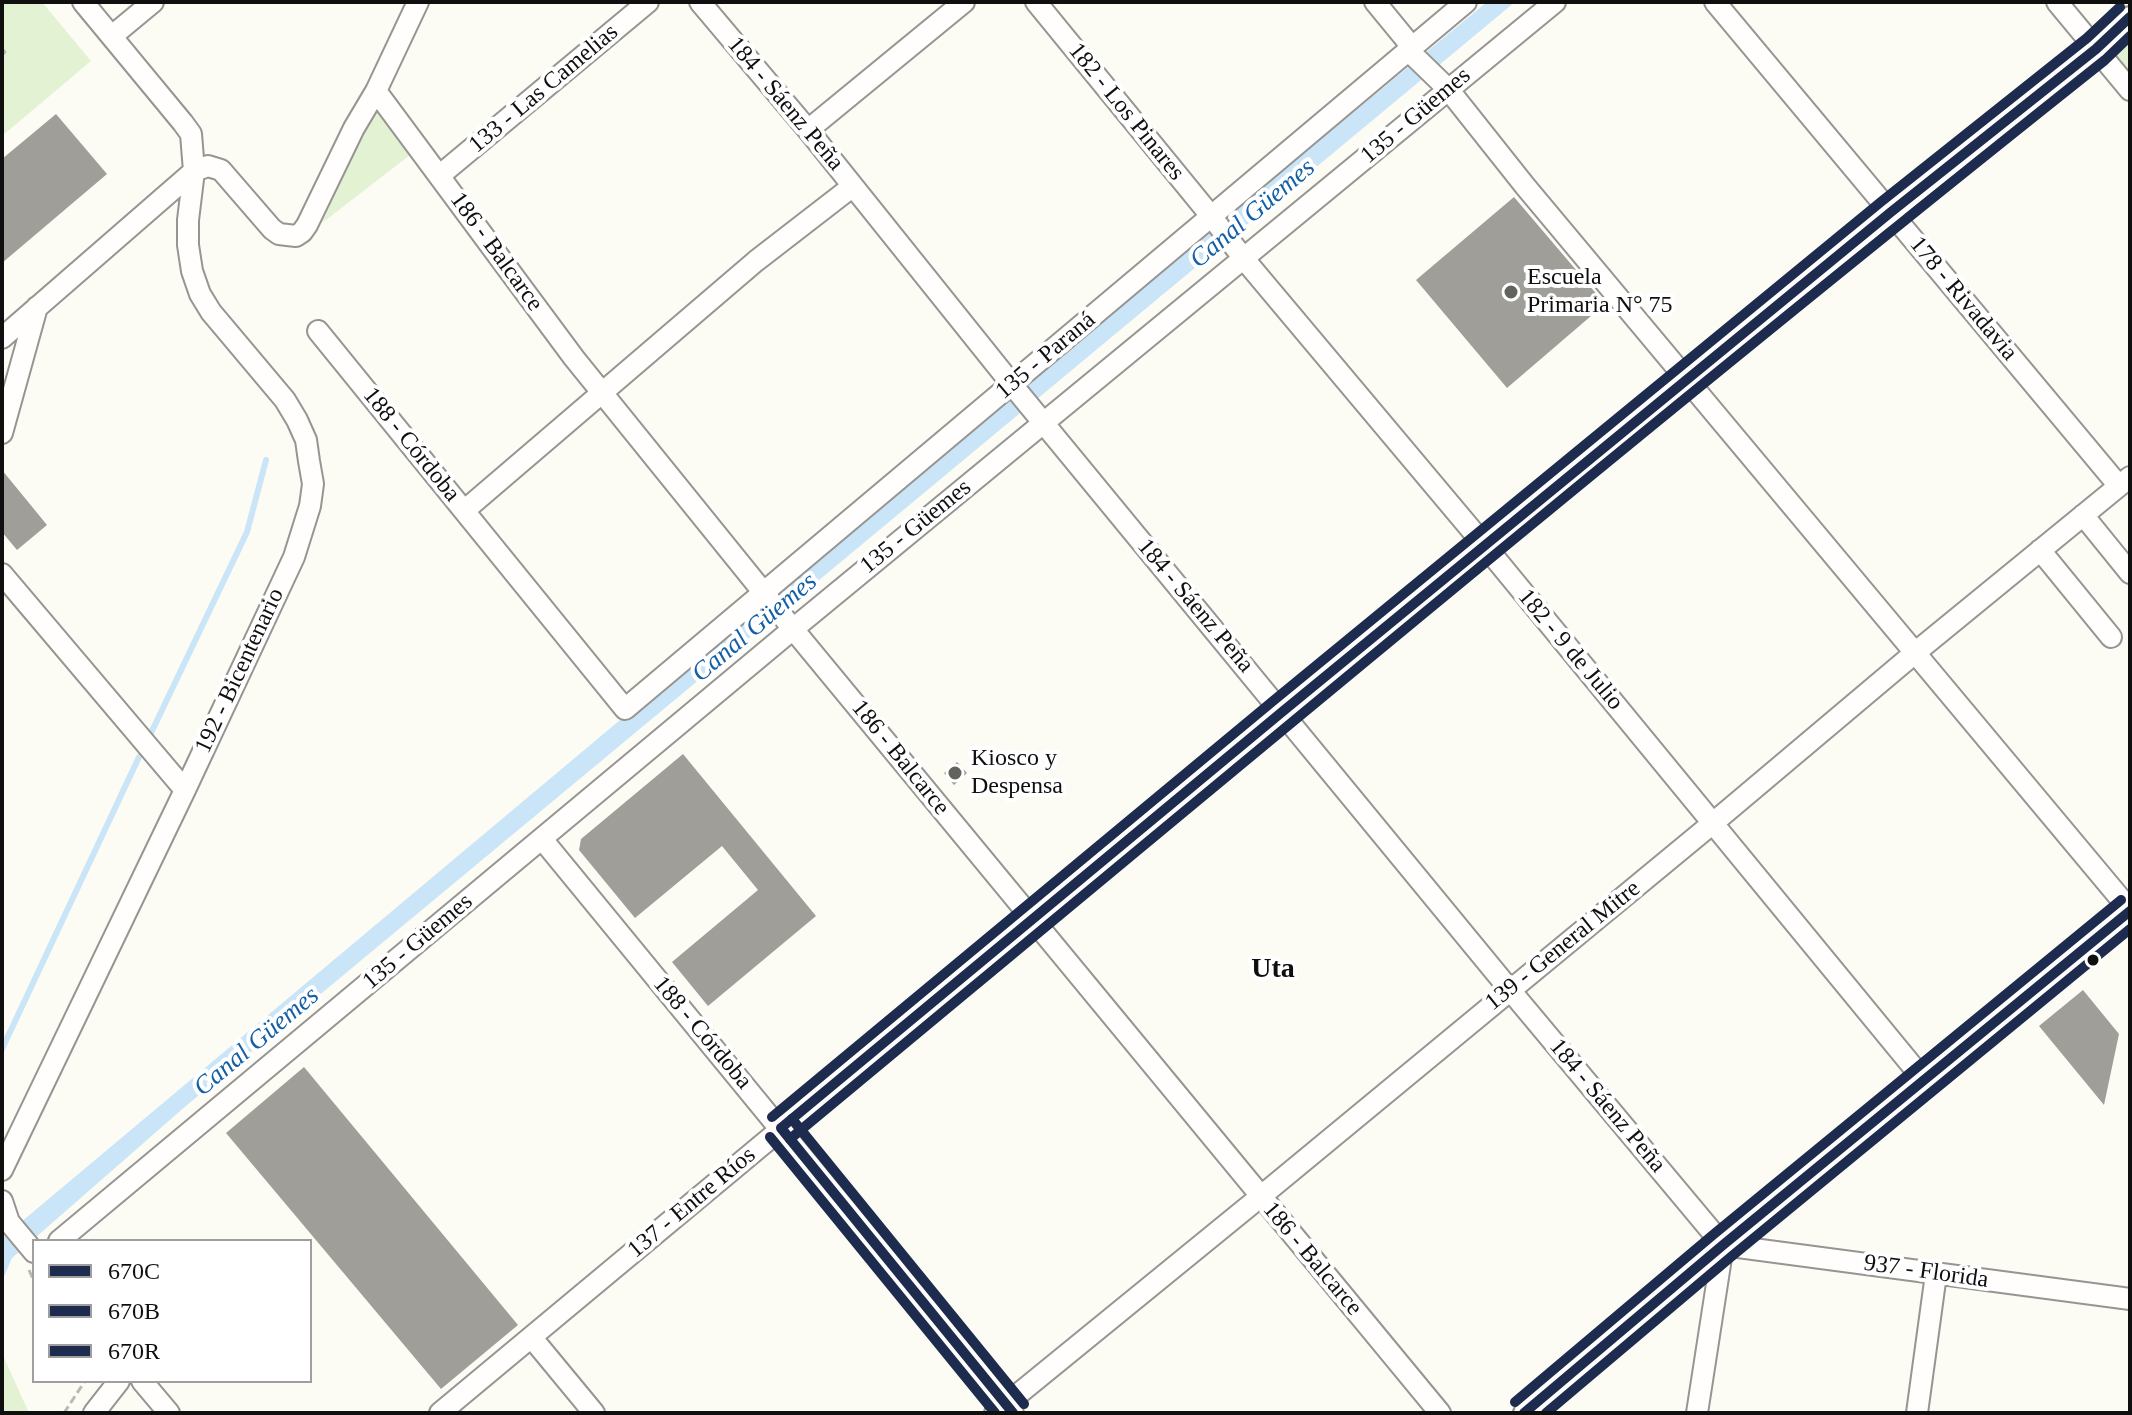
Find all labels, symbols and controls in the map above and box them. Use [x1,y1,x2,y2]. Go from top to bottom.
street label: 133 - Las Camelias [464,18,624,160]
street label: 184 - Sáenz Peña [721,31,849,177]
street label: 182 - Los Pinares [1062,37,1190,187]
street label: 135 - Güemes [1355,62,1477,170]
water label: Canal Güemes [1184,153,1322,275]
street label: 186 - Balcarce [443,187,549,317]
street label: 178 - Rivadavia [1903,231,2023,367]
place label: Escuela Primaria N° 75 [1527,264,1673,320]
marker: Escuela Primaria N° 75 [1502,283,1520,301]
street label: 135 - Paraná [990,306,1102,406]
street label: 188 - Córdoba [356,382,466,508]
street label: 135 - Güemes [855,473,977,581]
street label: 184 - Sáenz Peña [1131,533,1259,679]
water label: Canal Güemes [686,567,824,689]
street label: 192 - Bicentenario [189,584,291,758]
street label: 182 - 9 de Julio [1511,584,1629,716]
street label: 186 - Balcarce [845,695,955,821]
place label: Kiosco y Despensa [971,745,1063,801]
marker: Kiosco y Despensa [946,764,964,782]
street label: 139 - General Mitre [1480,875,1646,1017]
street label: 135 - Güemes [357,888,479,996]
unlabelled marker [2085,952,2101,968]
district label: Uta [1251,953,1295,987]
street label: 188 - Córdoba [646,971,758,1095]
water label: Canal Güemes [188,981,326,1103]
street label: 184 - Sáenz Peña [1543,1033,1671,1179]
street label: 137 - Entre Ríos [622,1141,762,1265]
street label: 186 - Balcarce [1256,1196,1368,1322]
legend [32,1239,312,1383]
street label: 937 - Florida [1862,1249,1990,1295]
text: 670C [108,1258,160,1284]
text: 670B [108,1298,160,1324]
text: 670R [108,1338,160,1364]

